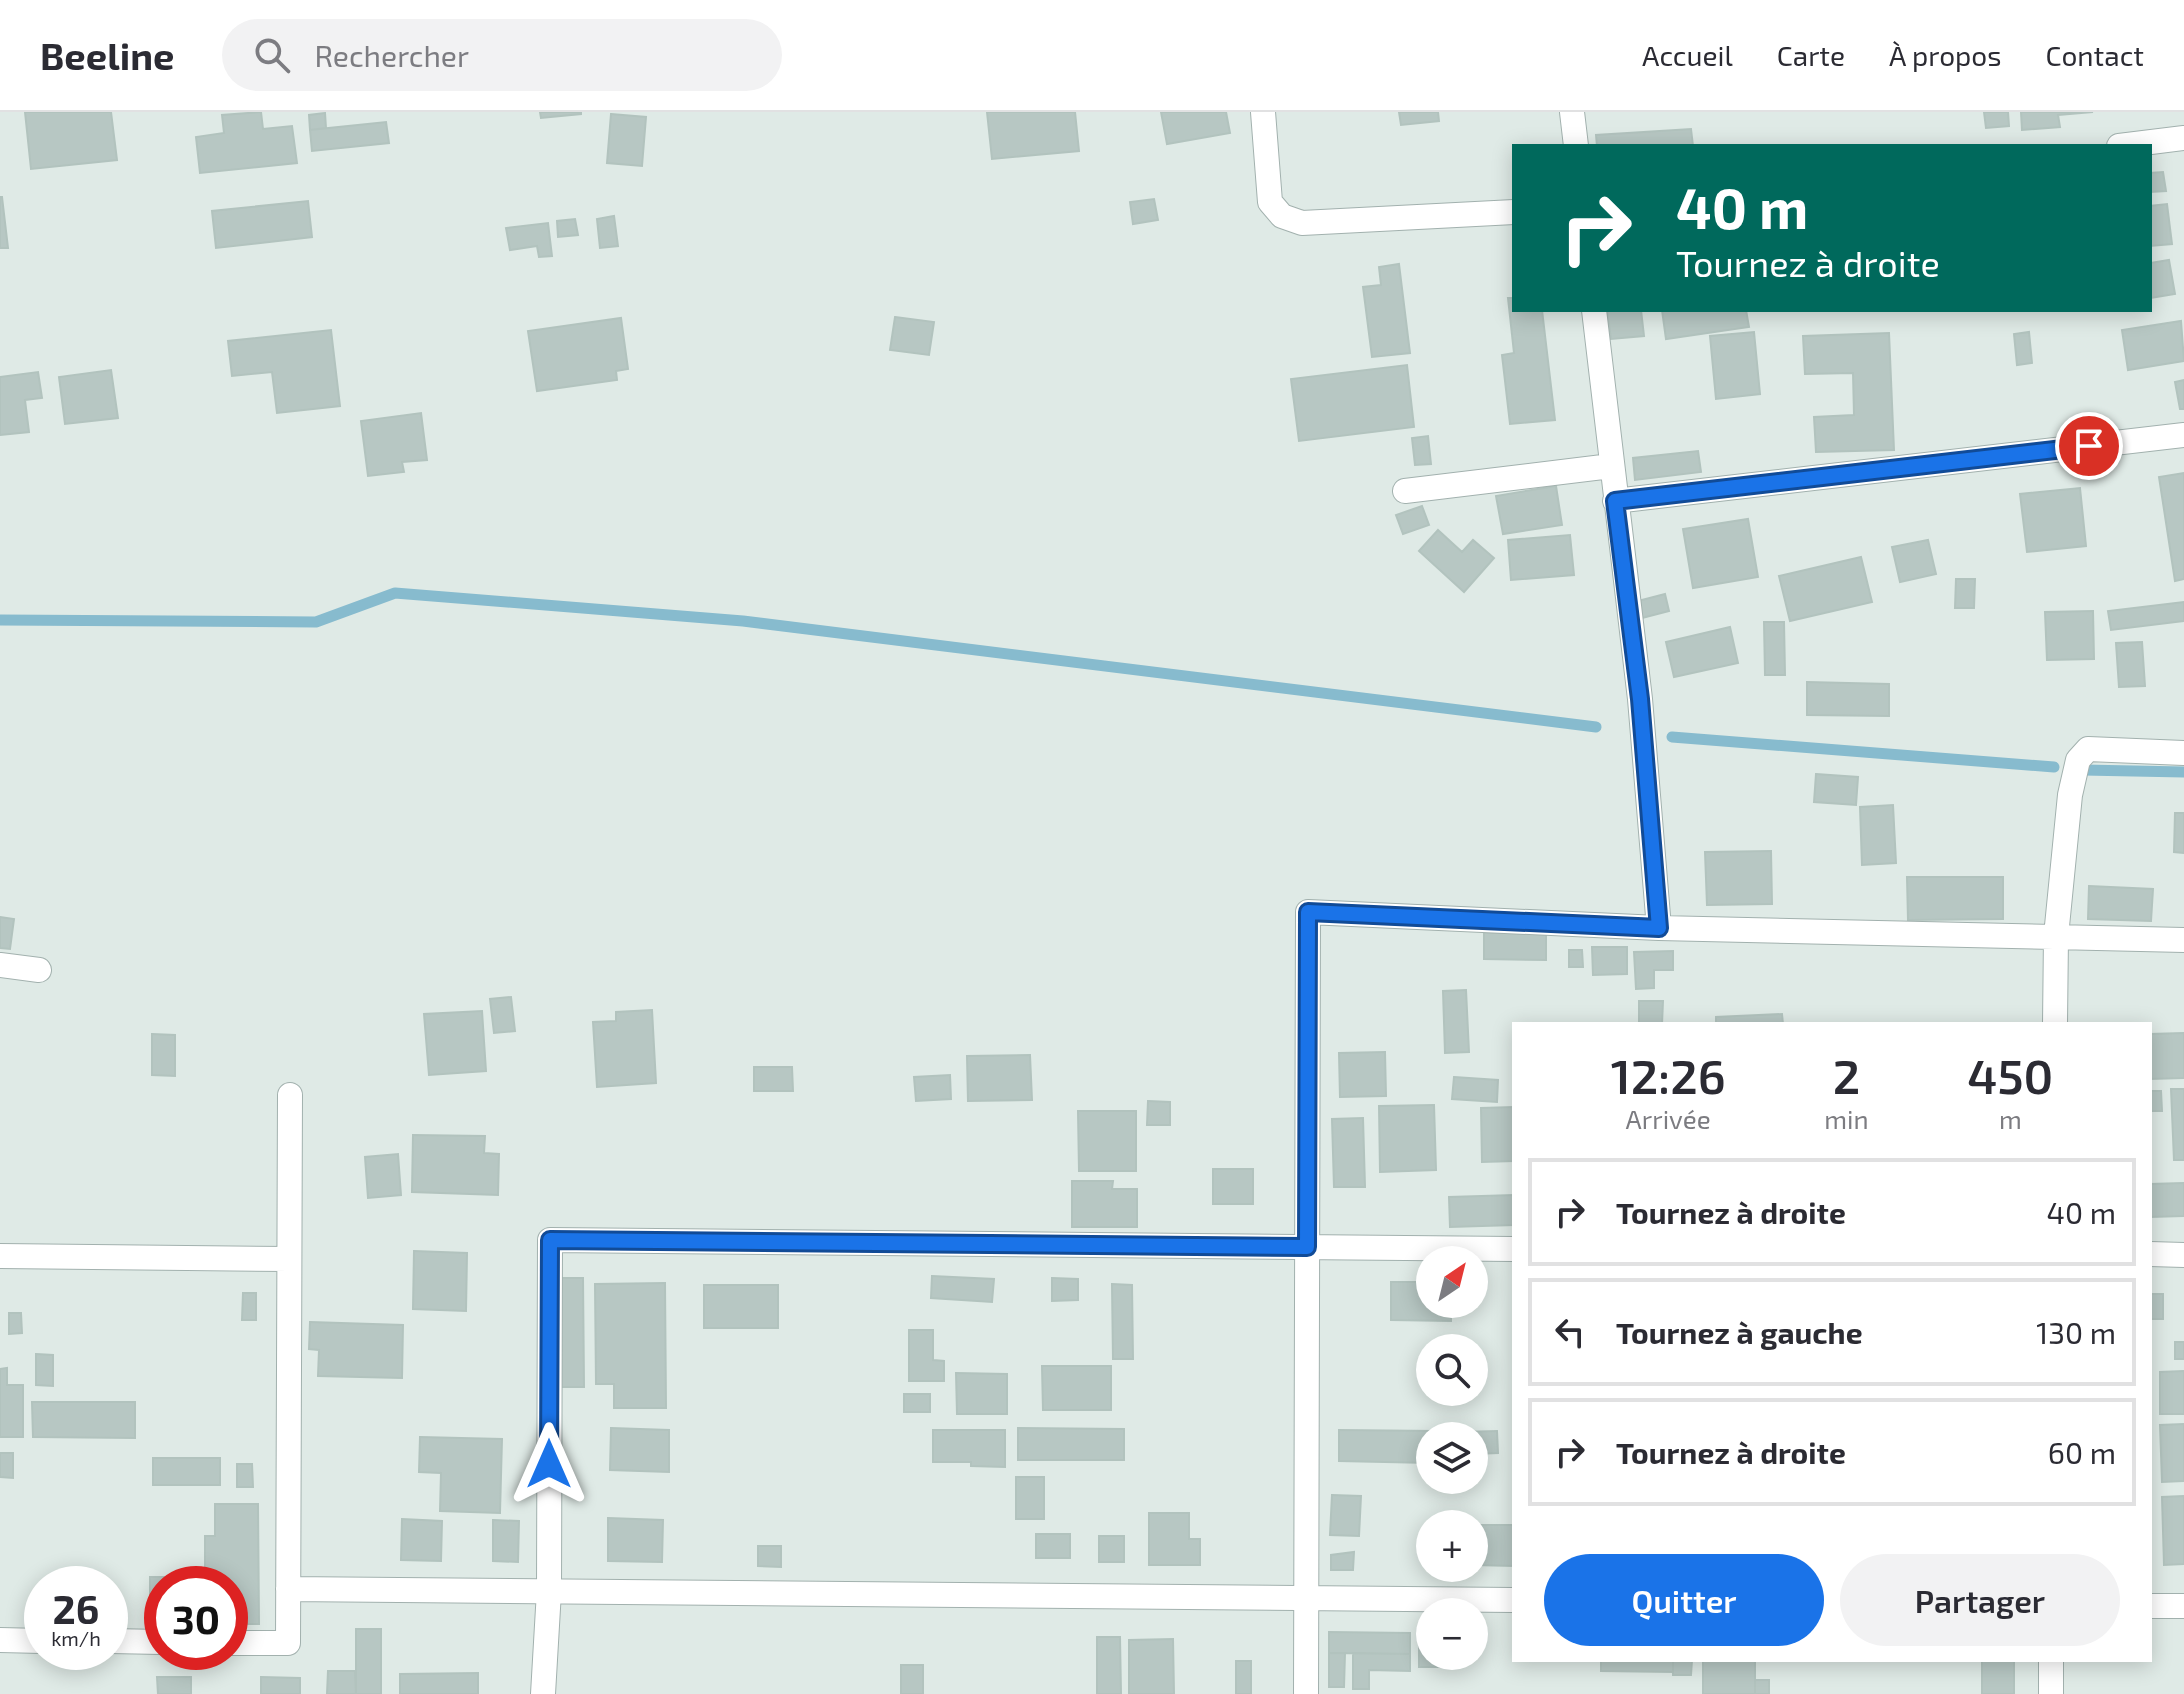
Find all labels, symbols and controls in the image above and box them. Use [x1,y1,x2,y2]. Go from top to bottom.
search box [222,19,782,91]
text: Beeline [40,32,174,78]
icon: search [250,33,294,77]
text: Rechercher [314,37,469,73]
text: Accueil [1642,38,1733,72]
text: Carte [1777,38,1845,72]
text: À propos [1889,38,2001,72]
text: Contact [2045,38,2144,72]
text: 40 m [1676,173,1808,240]
icon: right [1544,176,1648,280]
text: Tournez à droite [1676,241,1940,284]
pin [2055,412,2123,480]
icon: arrive [2067,424,2111,468]
text: 12:26 [1611,1046,1726,1104]
text: 2 [1833,1046,1860,1104]
text: 450 [1967,1046,2053,1104]
text: Arrivée [1626,1103,1711,1134]
text: min [1824,1103,1869,1134]
text: m [1999,1103,2022,1134]
icon: right [1548,1190,1592,1234]
text: Tournez à droite [1616,1194,1846,1230]
text: 40 m [2046,1194,2116,1230]
north arrow [1416,1246,1488,1318]
map controls [1416,1246,1488,1670]
icon: left [1548,1310,1592,1354]
text: Tournez à gauche [1616,1314,1863,1350]
text: 130 m [2036,1314,2116,1350]
button: search [1416,1334,1488,1406]
position arrow [507,1422,591,1506]
button: layers [1416,1422,1488,1494]
icon: right [1548,1430,1592,1474]
text: Tournez à droite [1616,1434,1846,1470]
text: 60 m [2048,1434,2116,1470]
button: + [1416,1510,1488,1582]
button: Quitter [1544,1554,1824,1646]
button: Partager [1840,1554,2120,1646]
speed limit sign: 30 [144,1566,248,1670]
text: 26 [53,1584,99,1632]
button: − [1416,1598,1488,1670]
text: km/h [51,1626,101,1650]

